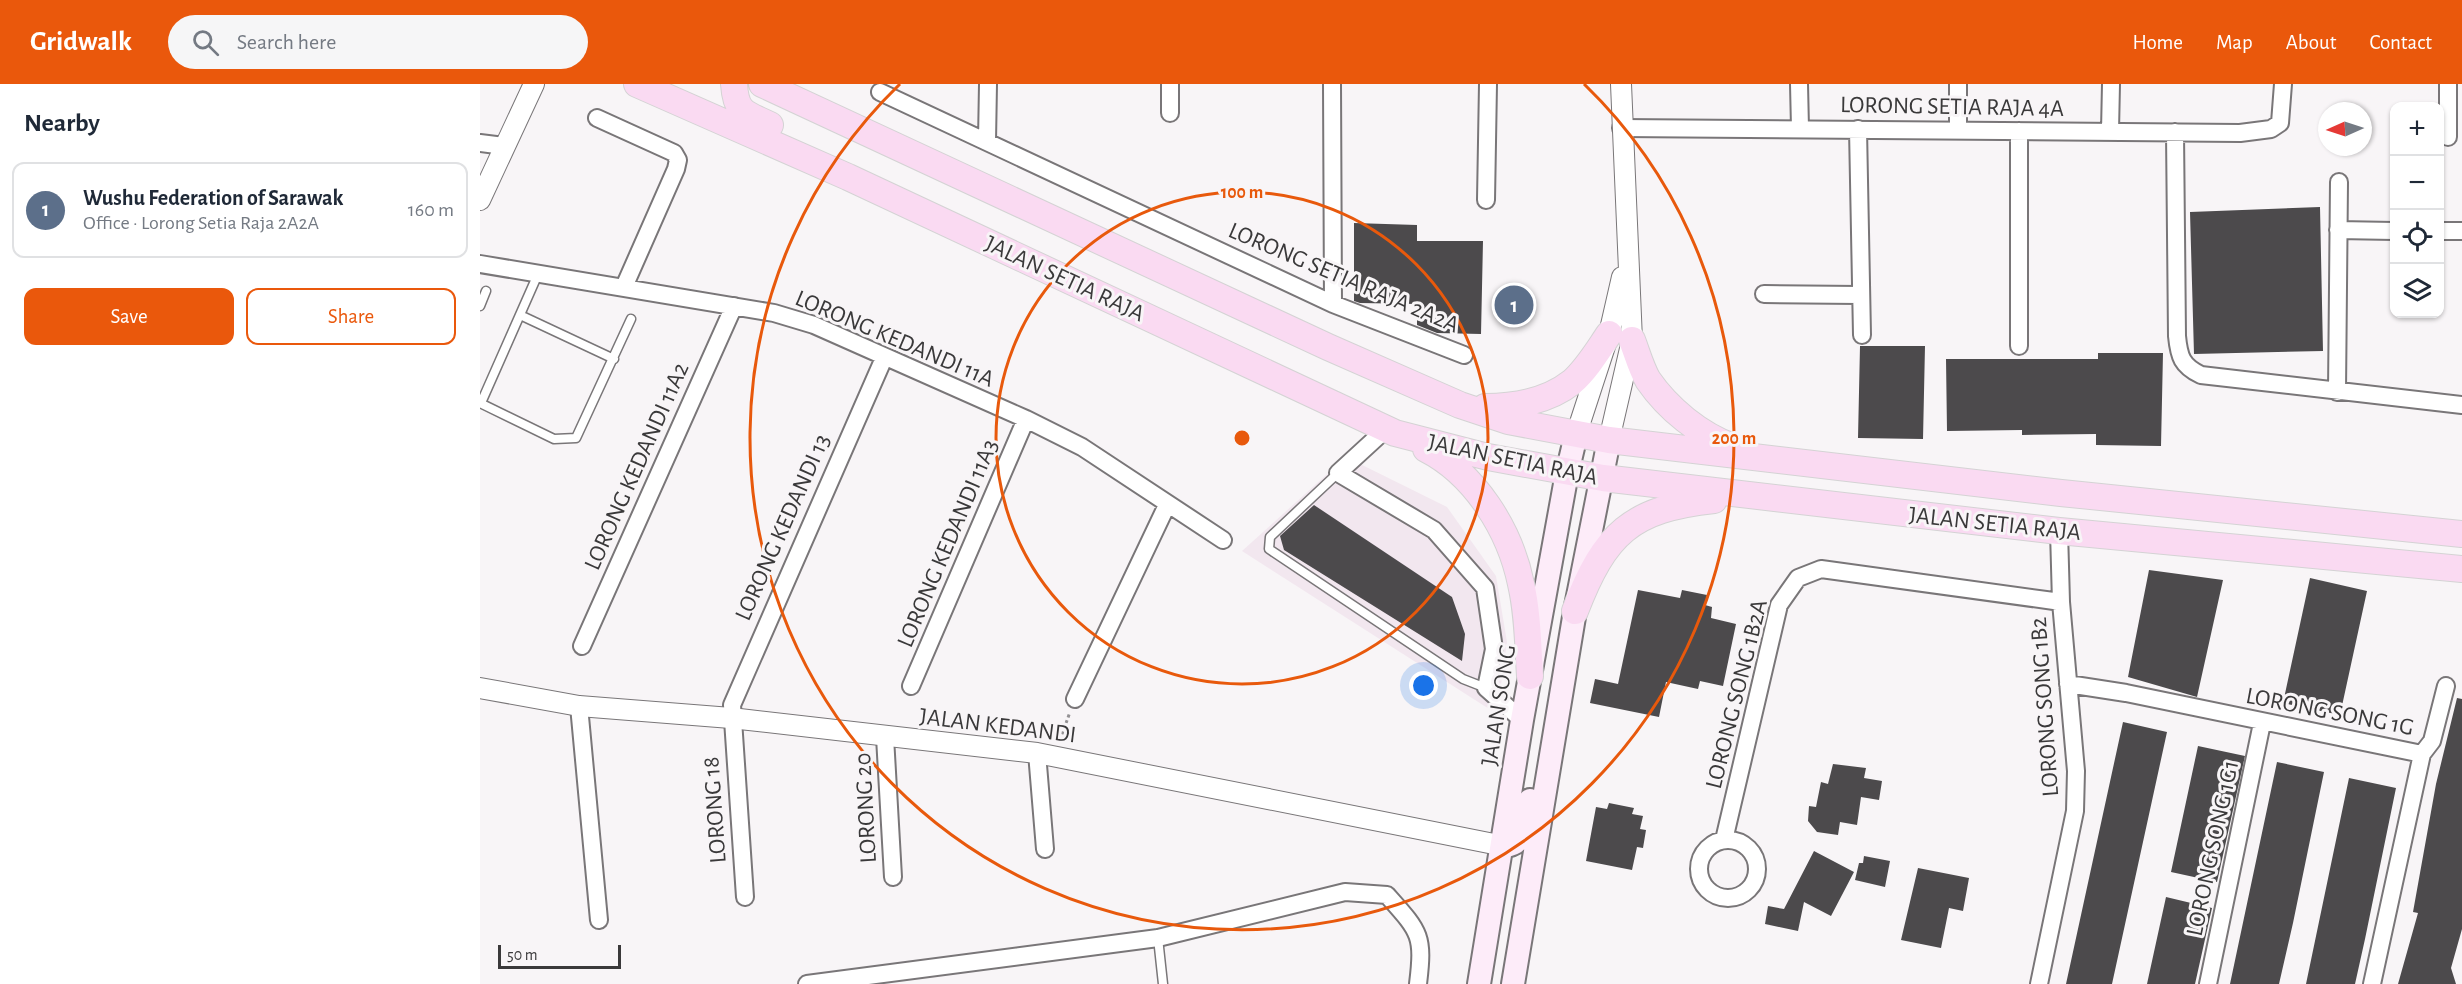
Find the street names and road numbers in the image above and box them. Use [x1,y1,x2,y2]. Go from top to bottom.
street label: LORONG SETIA RAJA 4A [1840,93,2064,121]
street label: LORONG SETIA RAJA 2A2A [1225,218,1463,337]
street label: JALAN SETIA RAJA [981,231,1148,326]
street label: LORONG KEDANDI 11A [792,286,998,392]
street label: LORONG KEDANDI 11A2 [580,359,694,574]
street label: JALAN SETIA RAJA [1426,430,1600,490]
street label: LORONG KEDANDI 13 [731,431,835,624]
street label: LORONG KEDANDI 11A3 [893,436,1003,651]
street label: JALAN SETIA RAJA [1908,503,2082,545]
street label: LORONG SONG 1B2A [1702,597,1772,791]
street label: LORONG SONG 1B2 [2027,616,2063,798]
street label: JALAN SONG [1478,643,1520,768]
street label: LORONG SONG 1G [2244,684,2416,740]
street label: JALAN KEDANDI [918,704,1078,748]
street label: LORONG 20 [851,752,881,864]
street label: LORONG 18 [699,756,731,864]
street label: LORONG SONG 1G1 [2183,758,2243,938]

